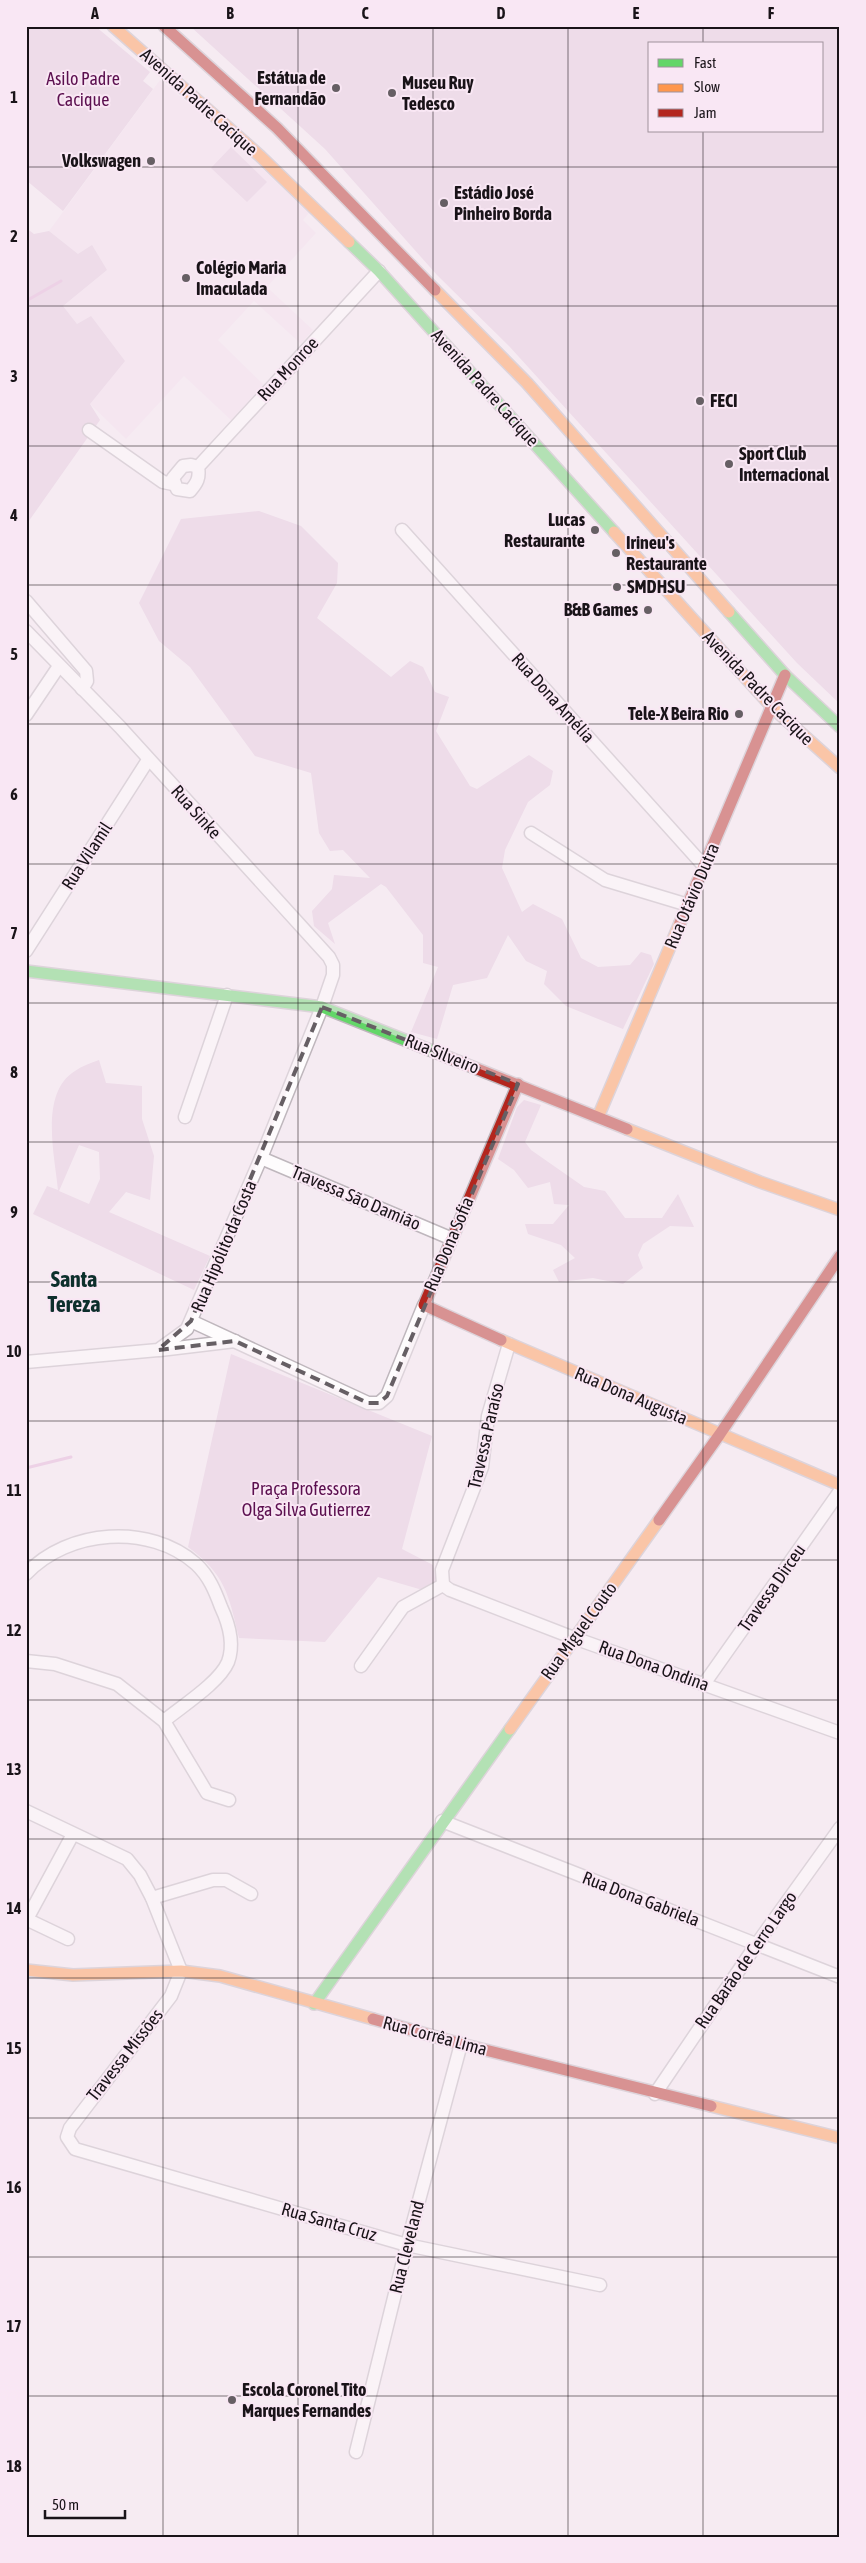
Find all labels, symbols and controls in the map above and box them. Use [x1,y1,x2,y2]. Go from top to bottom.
text: A [90,4,99,22]
text: B [226,4,234,22]
text: C [361,4,369,22]
text: D [497,4,506,22]
text: E [633,4,640,22]
text: F [768,4,775,22]
legend [648,42,824,132]
street label: Avenida Padre Cacique [136,43,262,160]
text: Fast [694,54,716,71]
place label: Estátua de Fernandão [254,67,326,109]
park label: Asilo Padre Cacique [46,68,120,110]
place label: Museu Ruy Tedesco [402,72,474,114]
text: Slow [694,78,720,95]
marker: Estátua de Fernandão [330,82,342,94]
marker: Museu Ruy Tedesco [386,87,398,99]
text: 1 [10,88,18,106]
text: Jam [694,104,717,121]
place label: Volkswagen [61,150,141,171]
marker: Volkswagen [145,155,157,167]
place label: Estádio José Pinheiro Borda [454,182,552,224]
marker: Estádio José Pinheiro Borda [438,197,450,209]
text: 2 [10,227,18,245]
place label: Colégio Maria Imaculada [196,257,286,299]
marker: Colégio Maria Imaculada [180,272,192,284]
street label: Avenida Padre Cacique [427,325,544,451]
street label: Rua Monroe [253,332,323,405]
text: 3 [10,367,18,385]
place label: FECI [710,390,738,411]
marker: FECI [694,395,706,407]
place label: Sport Club Internacional [739,443,829,485]
marker: Sport Club Internacional [723,458,735,470]
text: 4 [9,506,18,524]
place label: Lucas Restaurante [504,509,586,551]
marker: Lucas Restaurante [589,524,601,536]
place label: Irineu's Restaurante [626,532,707,574]
marker: Irineu's Restaurante [610,547,622,559]
place label: SMDHSU [627,576,685,597]
marker: SMDHSU [611,581,623,593]
place label: B&B Games [564,599,639,620]
marker: B&B Games [642,604,654,616]
street label: Avenida Padre Cacique [699,626,818,749]
text: 5 [10,645,18,663]
street label: Rua Dona Amélia [507,648,599,747]
place label: Tele-X Beira Rio [628,703,729,724]
marker: Tele-X Beira Rio [733,708,745,720]
street label: Rua Sinke [167,781,226,843]
text: 6 [10,785,18,803]
street label: Rua Vilamil [57,818,116,894]
street label: Rua Otávio Dutra [660,840,723,952]
text: 7 [10,924,18,942]
street label: Rua Silveiro [402,1029,482,1078]
text: 8 [10,1063,18,1081]
street label: Travessa São Damião [288,1161,424,1234]
street label: Rua Hipólito da Costa [186,1177,261,1315]
street label: Rua Dona Sofia [419,1194,478,1294]
text: 9 [10,1203,18,1221]
district label: Santa Tereza [48,1266,100,1317]
text: 10 [6,1342,22,1360]
street label: Rua Dona Augusta [572,1362,691,1429]
street label: Travessa Paraíso [463,1381,508,1491]
park label: Praça Professora Olga Silva Gutierrez [242,1478,371,1520]
text: 11 [6,1481,22,1499]
street label: Travessa Dirceu [734,1540,809,1636]
street label: Rua Miguel Couto [536,1578,621,1684]
text: 12 [6,1621,22,1639]
street label: Rua Dona Ondina [596,1636,712,1695]
text: 13 [6,1760,22,1778]
street label: Rua Dona Gabriela [580,1867,703,1931]
street label: Rua Barão de Cerro Largo [690,1887,801,2032]
text: 14 [6,1899,22,1917]
street label: Travessa Missões [82,2004,167,2105]
street label: Rua Corrêa Lima [381,2012,490,2060]
text: 15 [6,2039,22,2057]
text: 16 [6,2178,22,2196]
street label: Rua Santa Cruz [279,2198,380,2245]
street label: Rua Cleveland [385,2198,428,2296]
text: 17 [6,2317,22,2335]
place label: Escola Coronel Tito Marques Fernandes [242,2379,372,2421]
marker: Escola Coronel Tito Marques Fernandes [226,2394,238,2406]
text: 18 [6,2457,22,2475]
scale bar [45,2488,125,2520]
text: 50 m [52,2496,79,2513]

